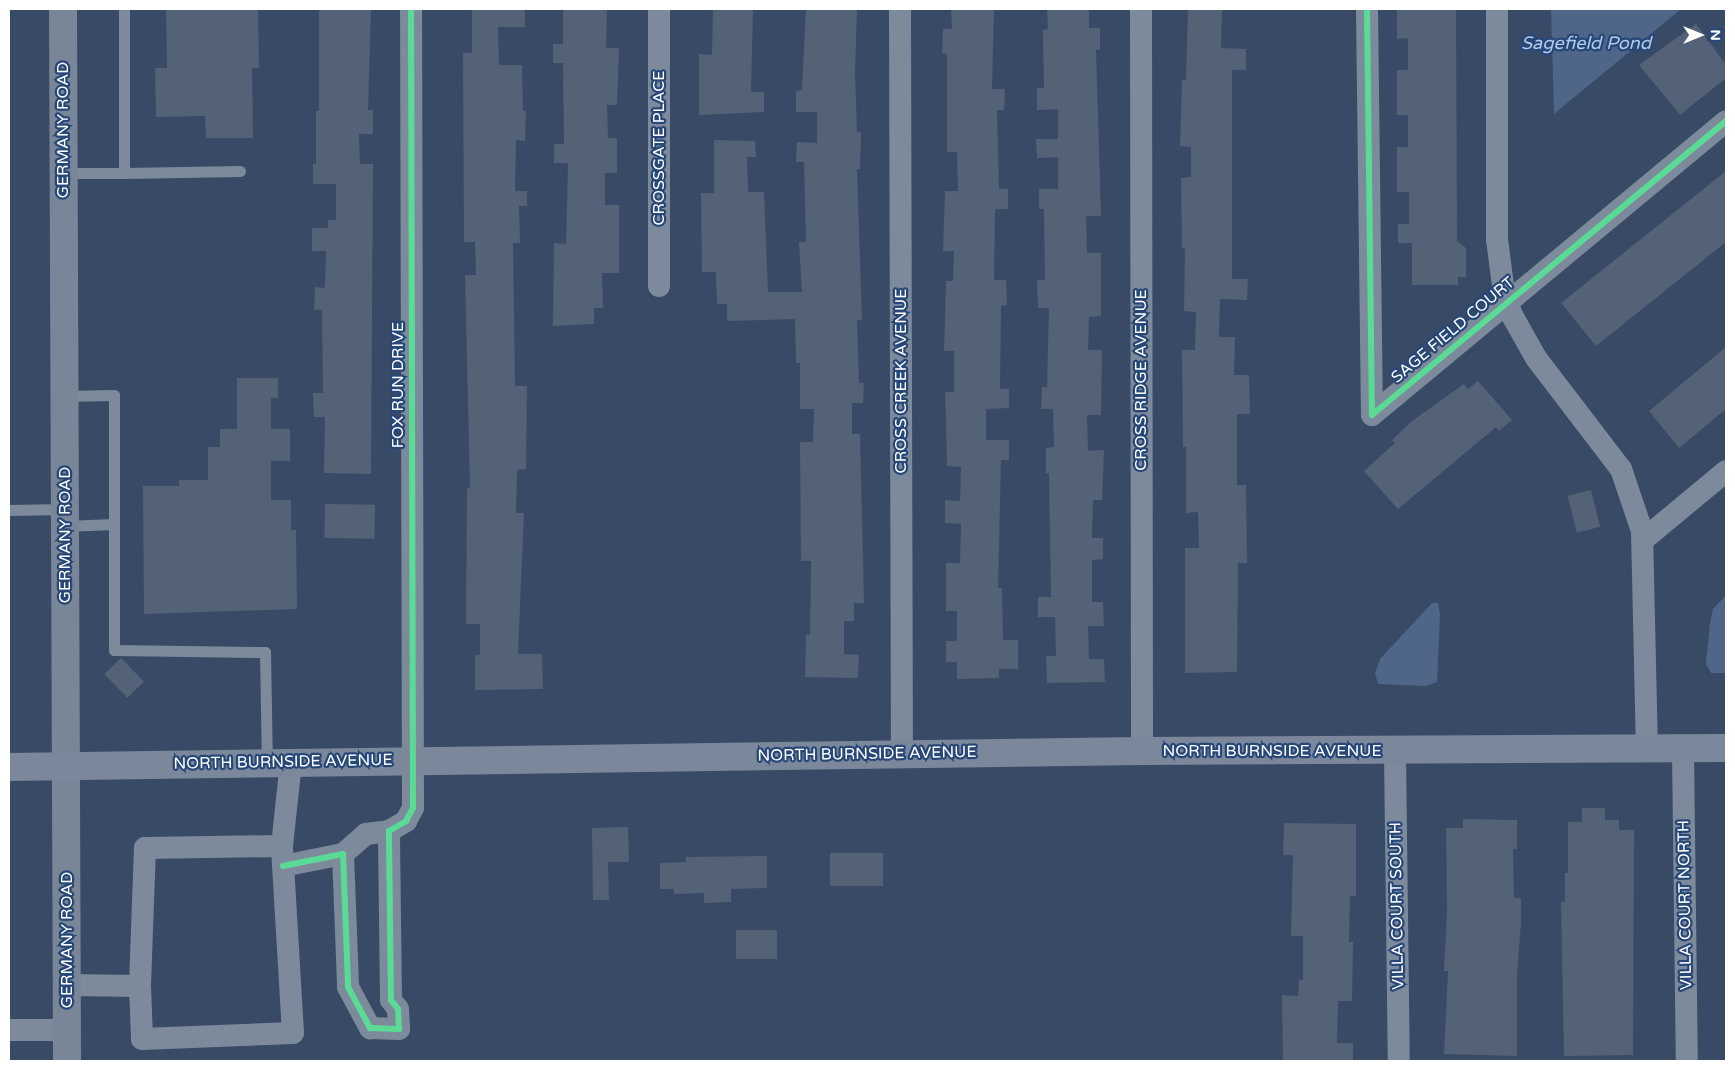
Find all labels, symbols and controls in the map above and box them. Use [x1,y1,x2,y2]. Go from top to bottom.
north arrow [1675,10,1725,60]
text: N [1707,29,1724,41]
water label: Sagefield Pond [1521,32,1651,54]
street label: GERMANY ROAD [53,62,73,198]
street label: CROSSGATE PLACE [649,70,669,226]
street label: SAGE FIELD COURT [1387,273,1519,387]
street label: CROSS CREEK AVENUE [891,289,911,473]
street label: CROSS RIDGE AVENUE [1131,289,1151,471]
street label: FOX RUN DRIVE [388,322,408,448]
street label: GERMANY ROAD [55,467,75,603]
street label: NORTH BURNSIDE AVENUE [1162,741,1382,761]
street label: NORTH BURNSIDE AVENUE [757,742,977,766]
street label: NORTH BURNSIDE AVENUE [173,750,393,774]
street label: VILLA COURT NORTH [1674,820,1696,990]
street label: VILLA COURT SOUTH [1386,822,1408,990]
street label: GERMANY ROAD [57,872,77,1008]

